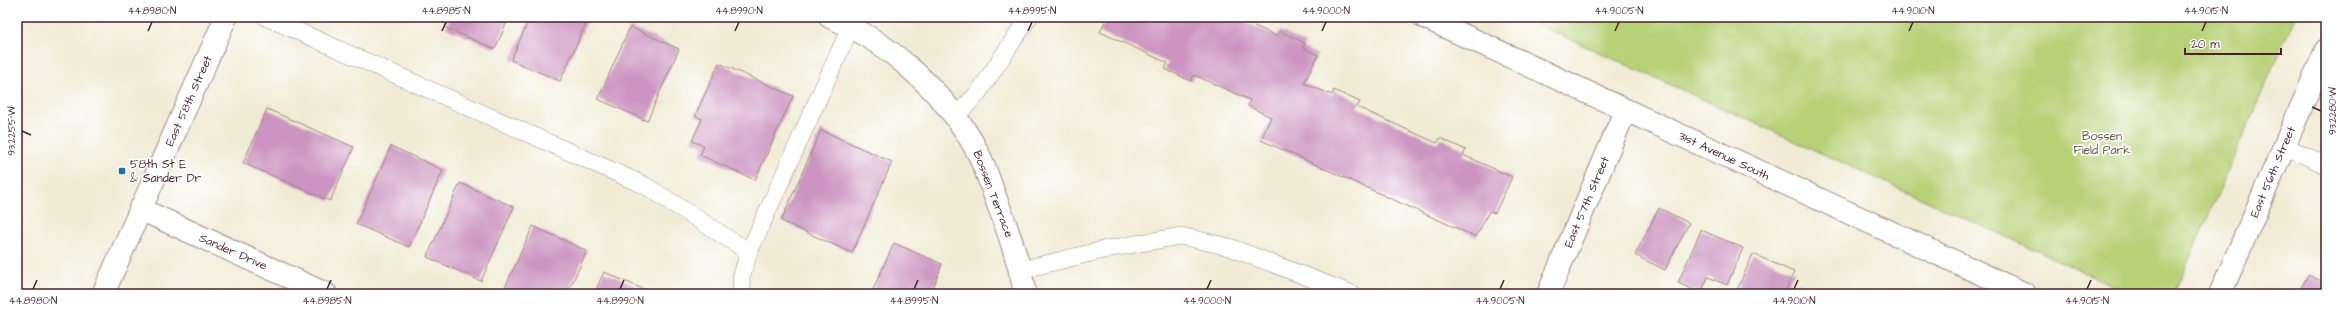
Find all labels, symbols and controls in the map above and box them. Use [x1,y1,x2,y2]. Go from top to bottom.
text: 44.8980°N [128,4,176,18]
text: 44.8985°N [421,4,471,18]
text: 44.8990°N [715,4,763,18]
text: 44.8995°N [1008,4,1056,18]
text: 44.9000°N [1302,4,1350,18]
text: 44.9005°N [1595,4,1643,18]
text: 44.9010°N [1891,4,1935,18]
text: 44.9015°N [2184,4,2228,18]
scale bar [2185,30,2281,56]
text: 20 m [2191,36,2220,53]
street label: East 58th Street [161,53,217,149]
text: 93.2280°W [2326,86,2340,135]
text: 93.2255°W [5,106,19,156]
street label: East 56th Street [2246,124,2300,220]
street label: 31st Avenue South [1676,127,1772,185]
park label: Bossen Field Park [2073,128,2131,159]
street label: Bossen Terrace [969,148,1018,240]
street label: East 57th Street [1560,154,1614,250]
place label: 58th St E & Sander Dr [130,156,202,187]
marker: 58th St E & Sander Dr [117,166,127,176]
street label: Sander Drive [196,229,270,275]
text: 44.8980°N [9,294,57,308]
text: 44.8985°N [302,294,352,308]
text: 44.8990°N [596,294,644,308]
text: 44.8995°N [890,294,938,308]
text: 44.9000°N [1183,294,1231,308]
text: 44.9005°N [1476,294,1524,308]
text: 44.9010°N [1772,294,1816,308]
text: 44.9015°N [2065,294,2109,308]

